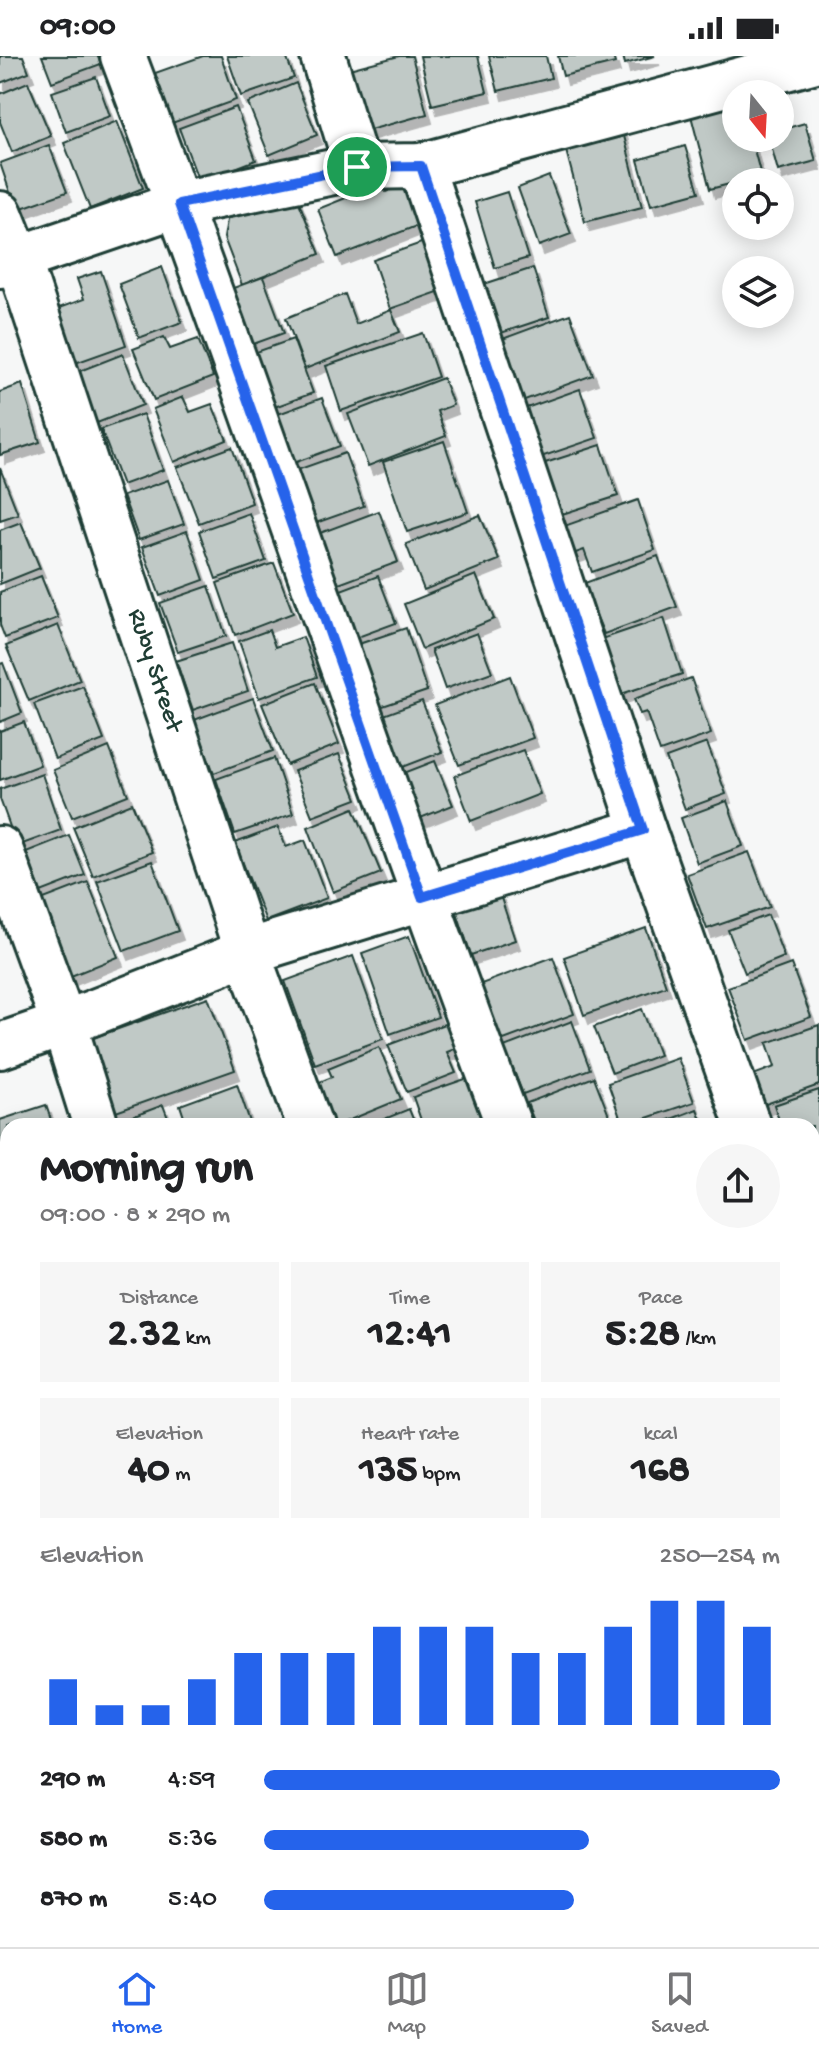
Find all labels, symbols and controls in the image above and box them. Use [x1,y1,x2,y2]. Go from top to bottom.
text: 09:00 [40,11,116,46]
north arrow [722,80,794,152]
map controls [722,80,794,328]
pin [323,133,391,201]
icon: arrive [335,145,379,189]
button: locate [722,168,794,240]
button: layers [722,256,794,328]
street label: Ruby Street [119,605,190,738]
button: share [696,1144,780,1228]
text: Morning run [40,1145,253,1197]
text: 09:00 · 8 × 290 m [40,1201,230,1232]
text: Distance [120,1286,198,1312]
text: Time [390,1286,430,1312]
text: Pace [639,1286,682,1312]
text: 2.32 [108,1312,180,1359]
text: 12:41 [368,1312,452,1359]
text: 5:28 [605,1312,680,1359]
text: km [180,1326,211,1352]
text: /km [680,1326,716,1352]
text: Elevation [116,1422,203,1448]
text: Heart rate [361,1422,459,1448]
text: kcal [643,1422,678,1448]
text: 40 [128,1448,170,1495]
text: 135 [359,1448,417,1495]
text: 168 [631,1448,690,1495]
text: m [170,1462,191,1488]
text: bpm [417,1462,461,1488]
text: Elevation [40,1542,143,1573]
text: 250–254 m [660,1542,780,1573]
text: 290 m [40,1765,105,1796]
text: 4:59 [168,1765,215,1796]
text: 580 m [40,1825,107,1856]
text: 5:36 [168,1825,217,1856]
text: 870 m [40,1885,107,1916]
text: 5:40 [168,1885,217,1916]
tab: Home [111,1967,162,2041]
tab: Map [385,1967,429,2041]
tab: Saved [651,1967,708,2041]

